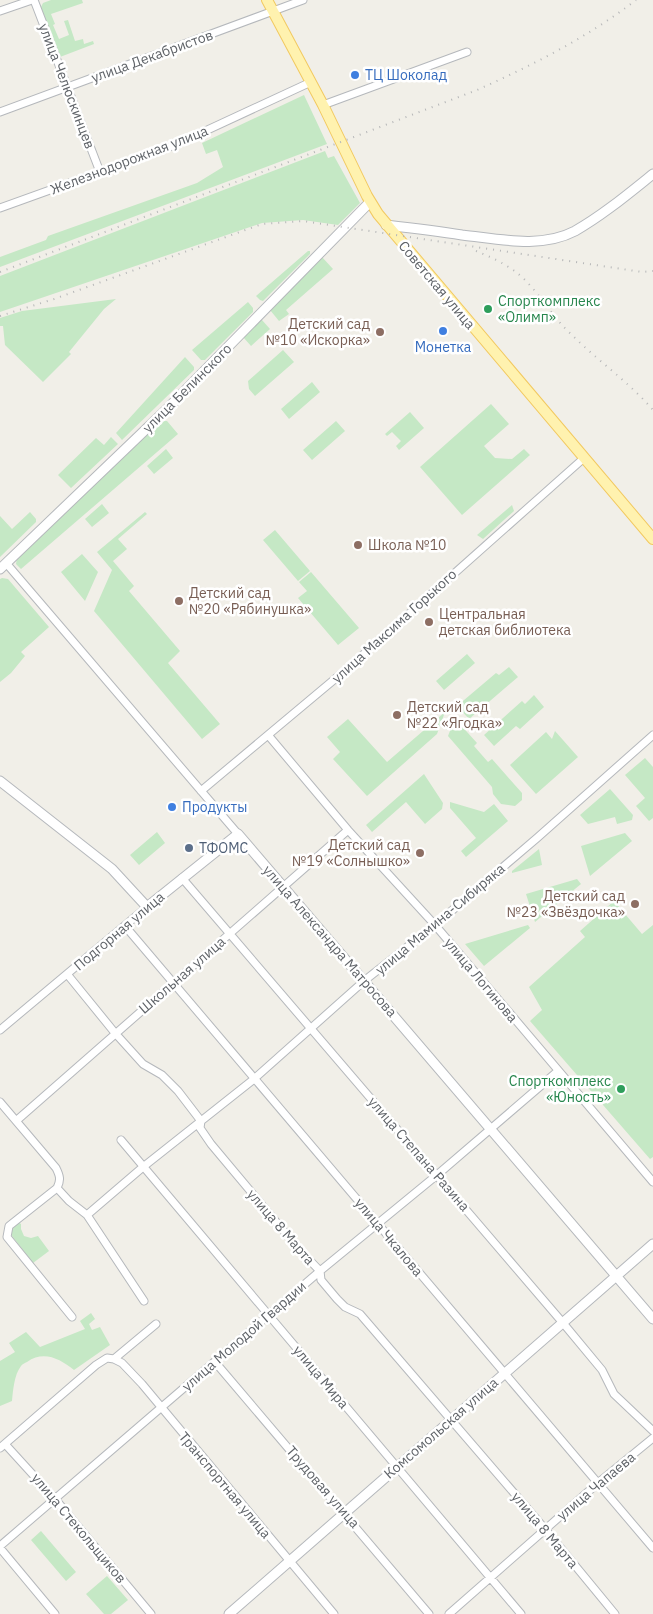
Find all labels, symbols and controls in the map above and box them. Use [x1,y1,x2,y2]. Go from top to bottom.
street label: улица Челюскинцев [35,21,99,151]
street label: улица Декабристов [89,26,215,86]
place label: ТЦ Шоколад [365,66,447,84]
marker: ТЦ Шоколад [349,69,361,81]
street label: Железнодорожная улица [47,121,211,198]
street label: Советская улица [395,237,480,333]
place label: Спорткомплекс «Олимп» [498,292,600,326]
marker: Спорткомплекс «Олимп» [482,303,494,315]
place label: Детский сад №10 «Искорка» [266,315,370,349]
marker: Монетка [437,325,449,337]
marker: Детский сад №10 «Искорка» [374,326,386,338]
place label: Монетка [415,338,472,356]
street label: улица Белинского [139,339,236,436]
place label: Школа №10 [368,536,447,554]
marker: Школа №10 [352,539,364,551]
street label: улица Максима Горького [328,565,460,687]
place label: Детский сад №20 «Рябинушка» [189,584,311,618]
marker: Детский сад №20 «Рябинушка» [173,595,185,607]
place label: Центральная детская библиотека [439,605,572,639]
marker: Центральная детская библиотека [423,616,435,628]
place label: Детский сад №22 «Ягодка» [407,698,502,732]
marker: Детский сад №22 «Ягодка» [391,709,403,721]
place label: Продукты [182,798,247,816]
marker: Продукты [166,801,178,813]
place label: Детский сад №19 «Солнышко» [292,836,410,870]
place label: ТФОМС [199,839,249,857]
marker: ТФОМС [183,842,195,854]
marker: Детский сад №19 «Солнышко» [414,847,426,859]
street label: улица Мамина-Сибиряка [371,859,509,979]
street label: улица Александра Матросова [259,861,401,1021]
street label: Подгорная улица [70,887,168,974]
place label: Детский сад №23 «Звёздочка» [507,887,625,921]
marker: Детский сад №23 «Звёздочка» [629,898,641,910]
street label: Школьная улица [135,932,229,1018]
street label: улица Логинова [440,934,522,1026]
place label: Спорткомплекс «Юность» [509,1072,611,1106]
marker: Спорткомплекс «Юность» [615,1083,627,1095]
street label: улица Степана Разина [364,1093,474,1215]
street label: улица 8 Марта [243,1185,319,1269]
street label: улица Чкалова [351,1194,427,1280]
street label: улица Молодой Гвардии [178,1277,310,1395]
street label: улица Мира [289,1342,353,1413]
street label: Комсомольская улица [380,1373,502,1483]
street label: Транспортная улица [175,1428,275,1542]
street label: Трудовая улица [282,1442,364,1532]
street label: улица Чапаева [553,1448,639,1524]
street label: улица Стекольщиков [28,1469,130,1587]
street label: улица 8 Марта [508,1488,583,1572]

